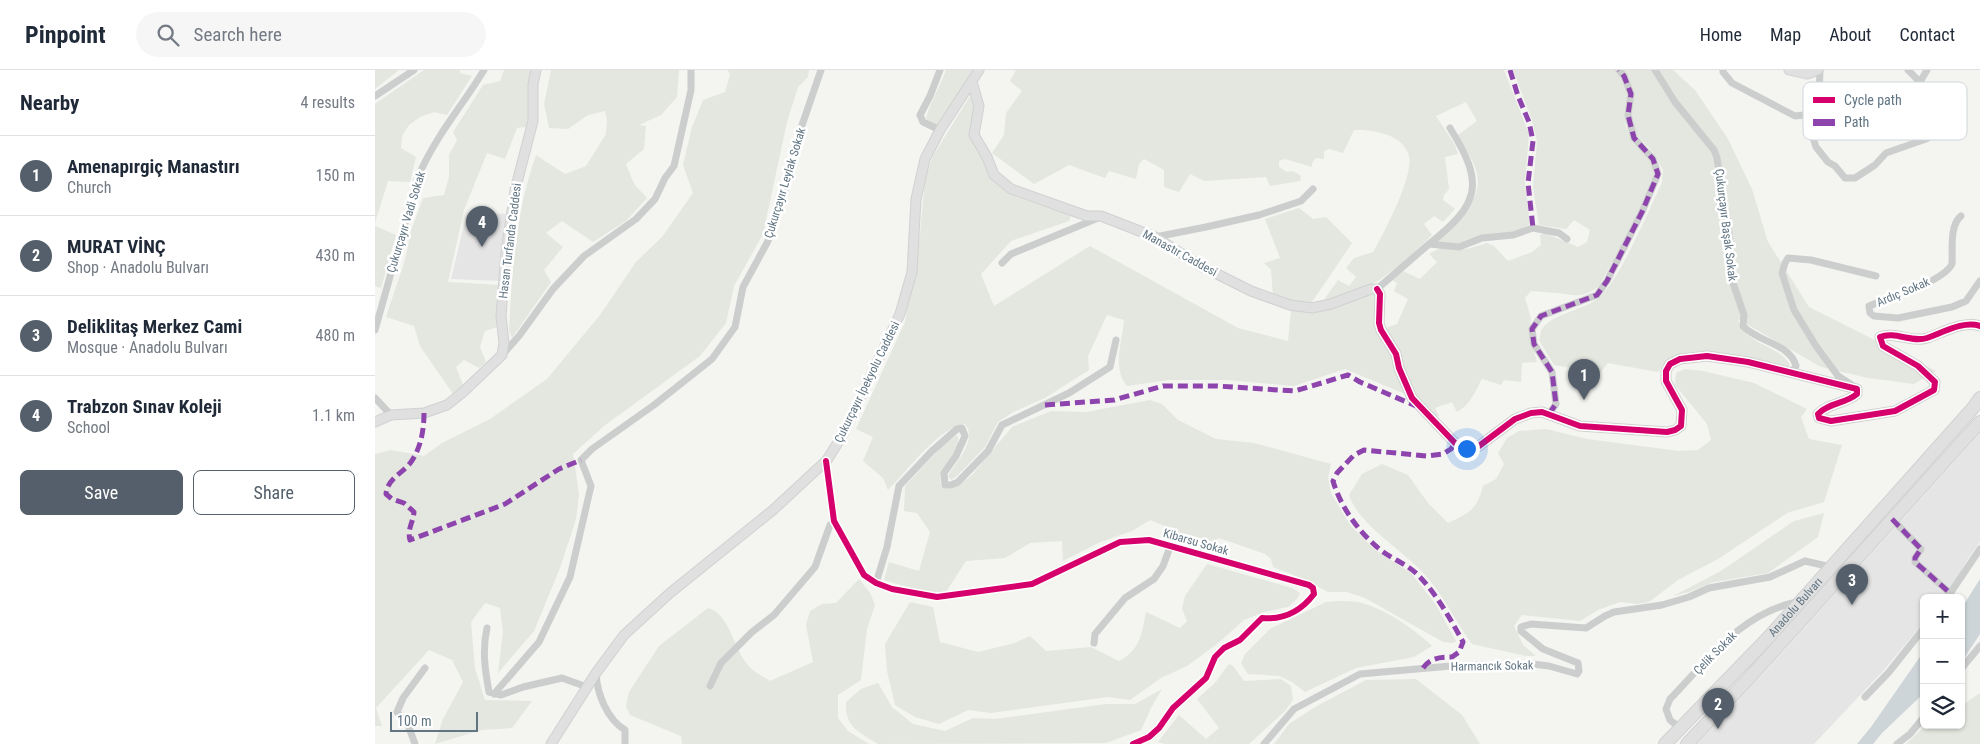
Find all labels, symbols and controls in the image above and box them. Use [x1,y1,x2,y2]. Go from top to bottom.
search box [136,12,486,57]
text: Pinpoint [25,21,106,49]
icon: search [154,21,182,49]
text: Search here [194,23,282,46]
text: Home [1700,24,1742,45]
text: Map [1770,24,1801,45]
text: About [1829,24,1871,45]
text: Contact [1899,24,1955,45]
legend [1803,82,1967,140]
text: Nearby [20,91,79,115]
text: Cycle path [1844,92,1902,108]
text: 4 results [300,93,355,112]
text: Path [1844,114,1869,130]
street label: Çukurçayır Leylak Sokak [762,126,809,240]
text: Amenapırgiç Manastırı [67,155,240,178]
text: 1 [32,166,40,185]
text: 150 m [316,166,355,185]
street label: Çukurçayır Başak Sokak [1712,168,1740,283]
street label: Çukurçayır Vadi Sokak [384,169,428,274]
text: Church [67,178,111,197]
street label: Hasan Turfanda Caddesi [496,183,524,299]
pin: 4 [466,206,498,247]
street label: Manastır Caddesi [1140,227,1220,279]
text: MURAT VİNÇ [67,235,166,258]
text: 2 [32,246,40,265]
text: 430 m [316,246,355,265]
text: Shop · Anadolu Bulvarı [67,258,209,277]
street label: Ardıç Sokak [1874,274,1932,309]
text: Deliklitaş Merkez Cami [67,315,242,338]
street label: Çukurçayır İpekyolu Caddesi [831,319,903,445]
text: 3 [32,326,40,345]
text: 480 m [316,326,355,345]
text: Mosque · Anadolu Bulvarı [67,338,228,357]
pin: 1 [1568,359,1600,400]
text: Trabzon Sınav Koleji [67,395,222,418]
text: 4 [32,406,40,425]
text: 1.1 km [312,406,355,425]
text: School [67,418,110,437]
your location [1454,436,1480,462]
button: Save [20,470,183,515]
button: Share [193,470,355,515]
street label: Kibarsu Sokak [1162,526,1231,558]
pin: 3 [1836,564,1868,605]
street label: Anadolu Bulvarı [1765,575,1825,640]
map controls [1920,594,1965,729]
button: + [1920,594,1965,639]
street label: Çelik Sokak [1691,628,1740,677]
button: − [1920,639,1965,684]
street label: Harmancık Sokak [1450,658,1534,674]
button: layers [1920,684,1965,729]
pin: 2 [1702,688,1734,729]
scale bar [390,709,477,732]
text: 100 m [397,713,432,729]

